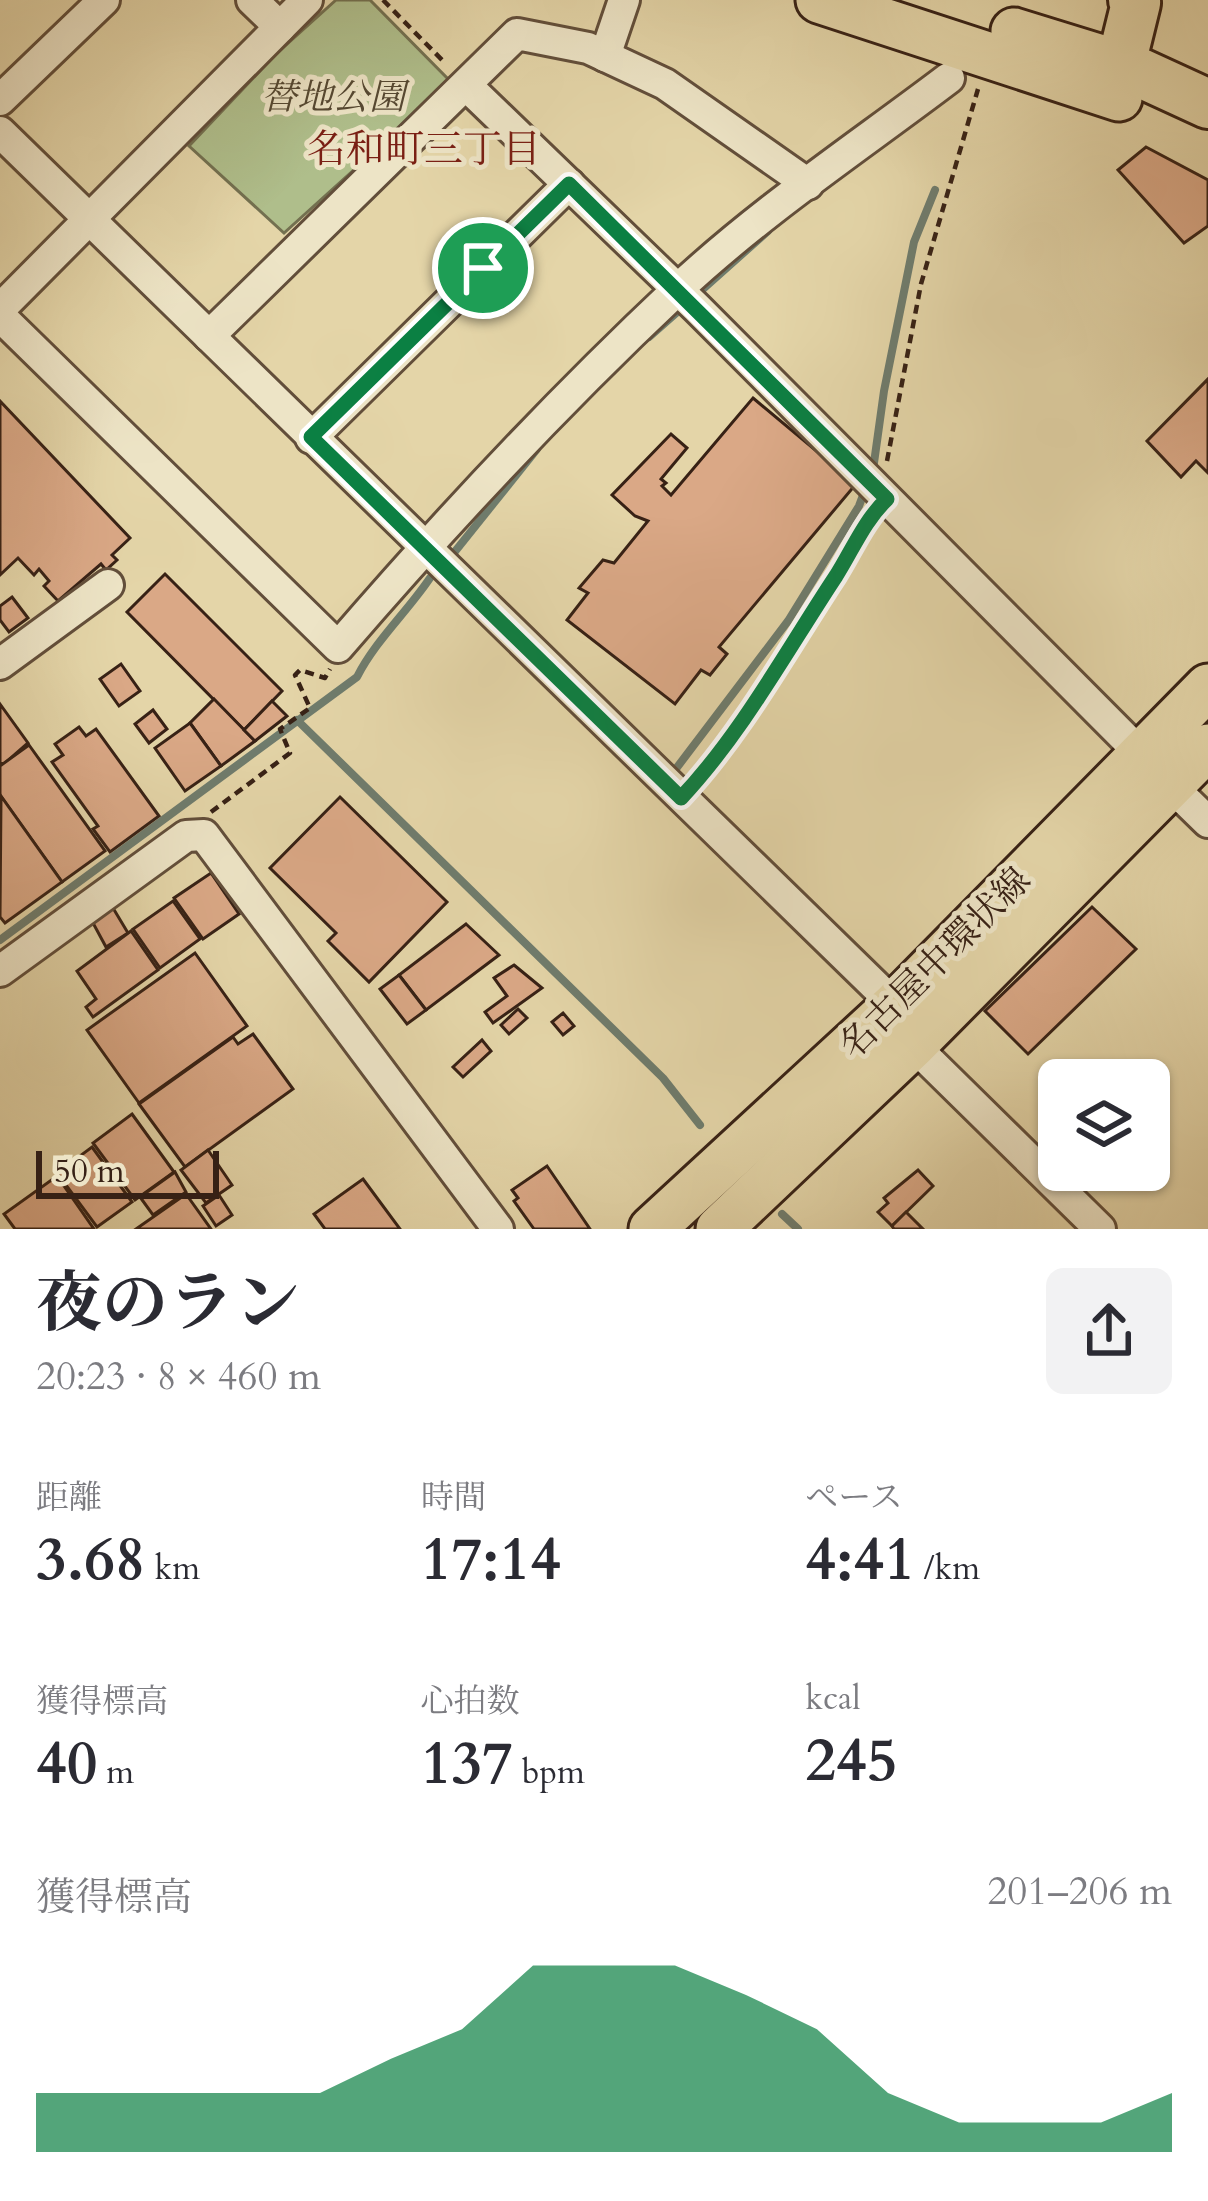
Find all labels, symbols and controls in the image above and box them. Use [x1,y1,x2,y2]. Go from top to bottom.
park label: 替地公園 [261,73,410,122]
district label: 名和町三丁目 [307,123,541,176]
pin [432,217,534,319]
icon: arrive [450,235,516,301]
street label: 名古屋中環状線 [829,857,1041,1069]
map controls [1038,1059,1170,1191]
button: layers [1038,1059,1170,1191]
scale bar [36,1145,219,1198]
text: 50 m [54,1149,125,1194]
text: 夜のラン [36,1260,300,1349]
button: share [1046,1268,1172,1394]
text: 20:23 · 8 × 460 m [36,1350,321,1403]
text: 距離 [36,1475,102,1520]
text: 時間 [421,1475,487,1520]
text: ペース [805,1475,903,1520]
text: 3.68 [36,1520,146,1601]
text: 17:14 [421,1520,561,1601]
text: 4:41 [805,1520,915,1601]
text: km [146,1546,200,1591]
text: /km [915,1546,980,1591]
text: kcal [805,1676,861,1721]
text: 獲得標高 [36,1679,168,1724]
text: 心拍数 [421,1679,520,1724]
text: 245 [805,1721,898,1802]
text: 40 [36,1724,97,1805]
text: 137 [421,1724,513,1805]
text: m [97,1750,134,1795]
text: bpm [513,1750,585,1795]
text: 201–206 m [987,1865,1172,1918]
text: 獲得標高 [36,1871,192,1924]

